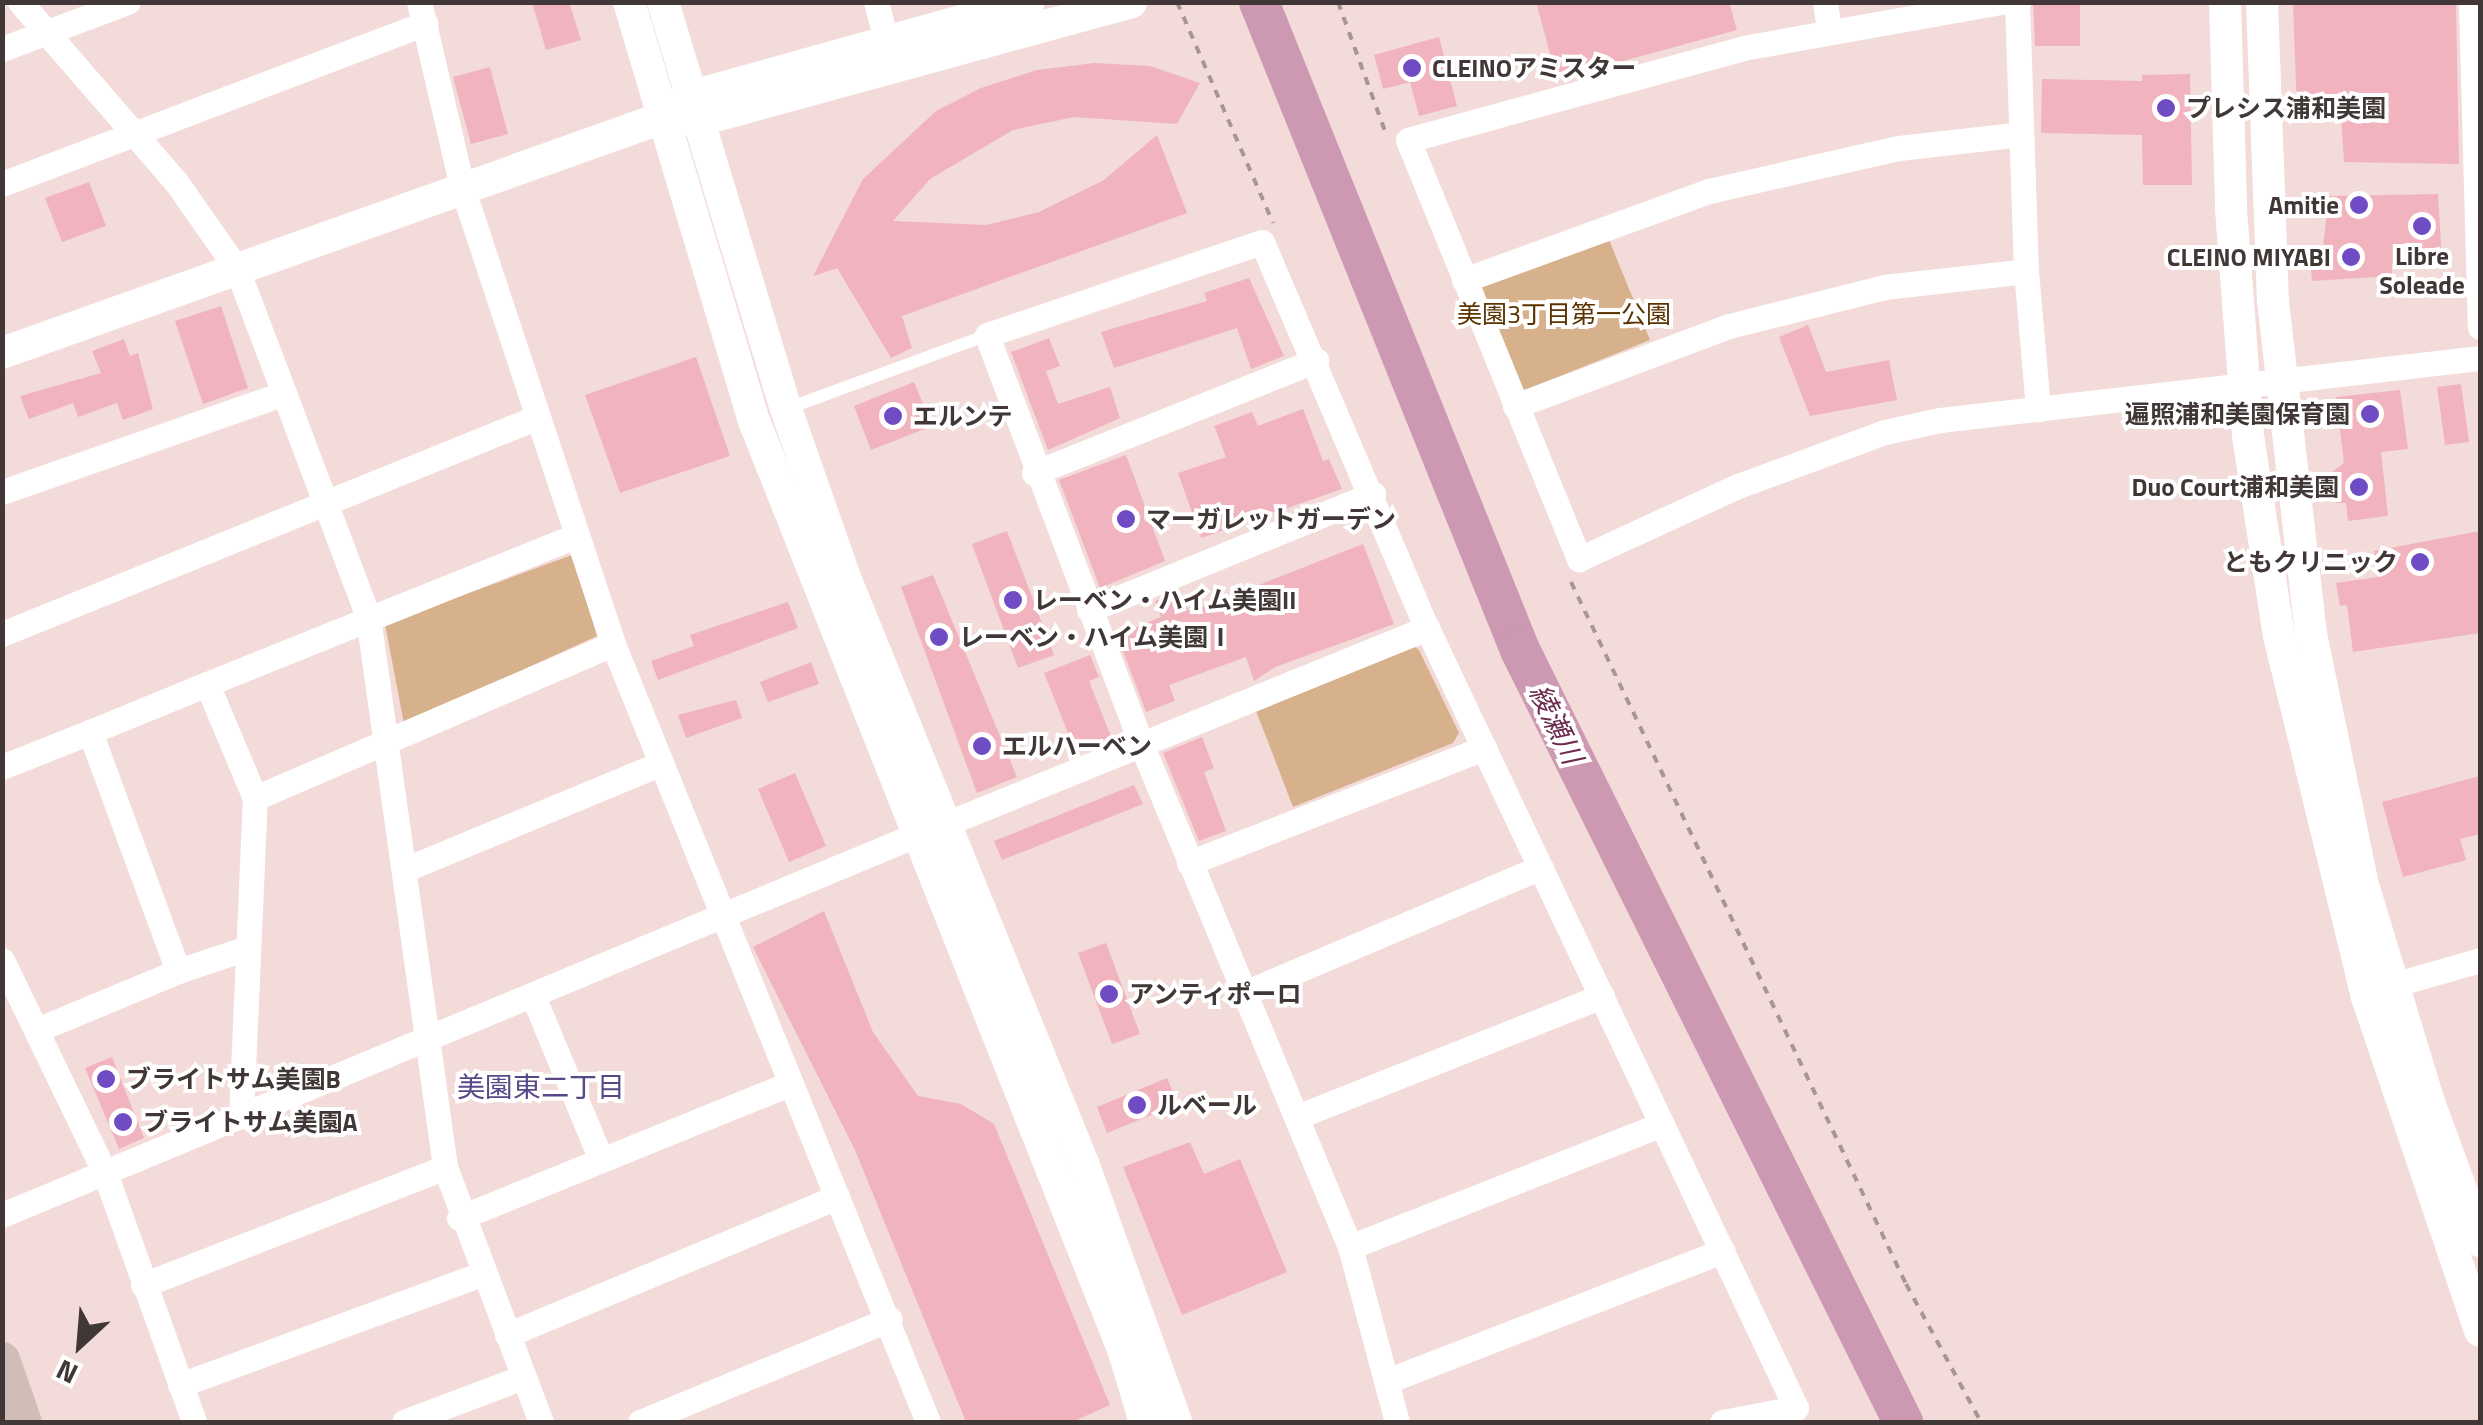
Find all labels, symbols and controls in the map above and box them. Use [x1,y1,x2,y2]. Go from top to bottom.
place label: CLEINOアミスター [1432,53,1637,83]
marker: CLEINOアミスター [1401,57,1423,79]
place label: プレシス浦和美園 [2186,93,2386,123]
marker: プレシス浦和美園 [2155,97,2177,119]
place label: Amitie [2268,190,2339,220]
marker: Amitie [2348,194,2370,216]
marker: Libre Soleade [2411,215,2433,237]
place label: CLEINO MIYABI [2167,242,2331,272]
place label: Libre Soleade [2379,242,2465,301]
marker: CLEINO MIYABI [2340,246,2362,268]
park label: 美園3丁目第一公園 [1457,299,1671,329]
place label: 遍照浦和美園保育園 [2125,399,2350,429]
place label: エルンテ [913,401,1013,431]
marker: 遍照浦和美園保育園 [2359,403,2381,425]
marker: エルンテ [882,405,904,427]
place label: Duo Court浦和美園 [2132,472,2339,502]
marker: Duo Court浦和美園 [2348,476,2370,498]
place label: マーガレットガーデン [1146,504,1396,534]
marker: マーガレットガーデン [1115,508,1137,530]
place label: ともクリニック [2223,547,2398,577]
marker: ともクリニック [2407,549,2433,575]
place label: レーベン・ハイム美園II [1033,585,1297,615]
marker: レーベン・ハイム美園II [1002,589,1024,611]
place label: レーベン・ハイム美園Ⅰ [959,622,1234,652]
marker: レーベン・ハイム美園Ⅰ [928,626,950,648]
water label: 綾瀬川 [1522,679,1590,769]
place label: エルハーベン [1002,731,1152,761]
marker: エルハーベン [971,735,993,757]
place label: アンティポーロ [1129,979,1304,1009]
marker: アンティポーロ [1098,983,1120,1005]
place label: ブライトサム美園B [126,1064,341,1094]
marker: ブライトサム美園B [95,1068,117,1090]
district label: 美園東二丁目 [457,1070,625,1104]
place label: ルベール [1157,1090,1257,1120]
marker: ルベール [1126,1094,1148,1116]
place label: ブライトサム美園A [143,1107,358,1137]
marker: ブライトサム美園A [112,1111,134,1133]
north arrow [30,1295,130,1395]
text: N [48,1349,85,1396]

